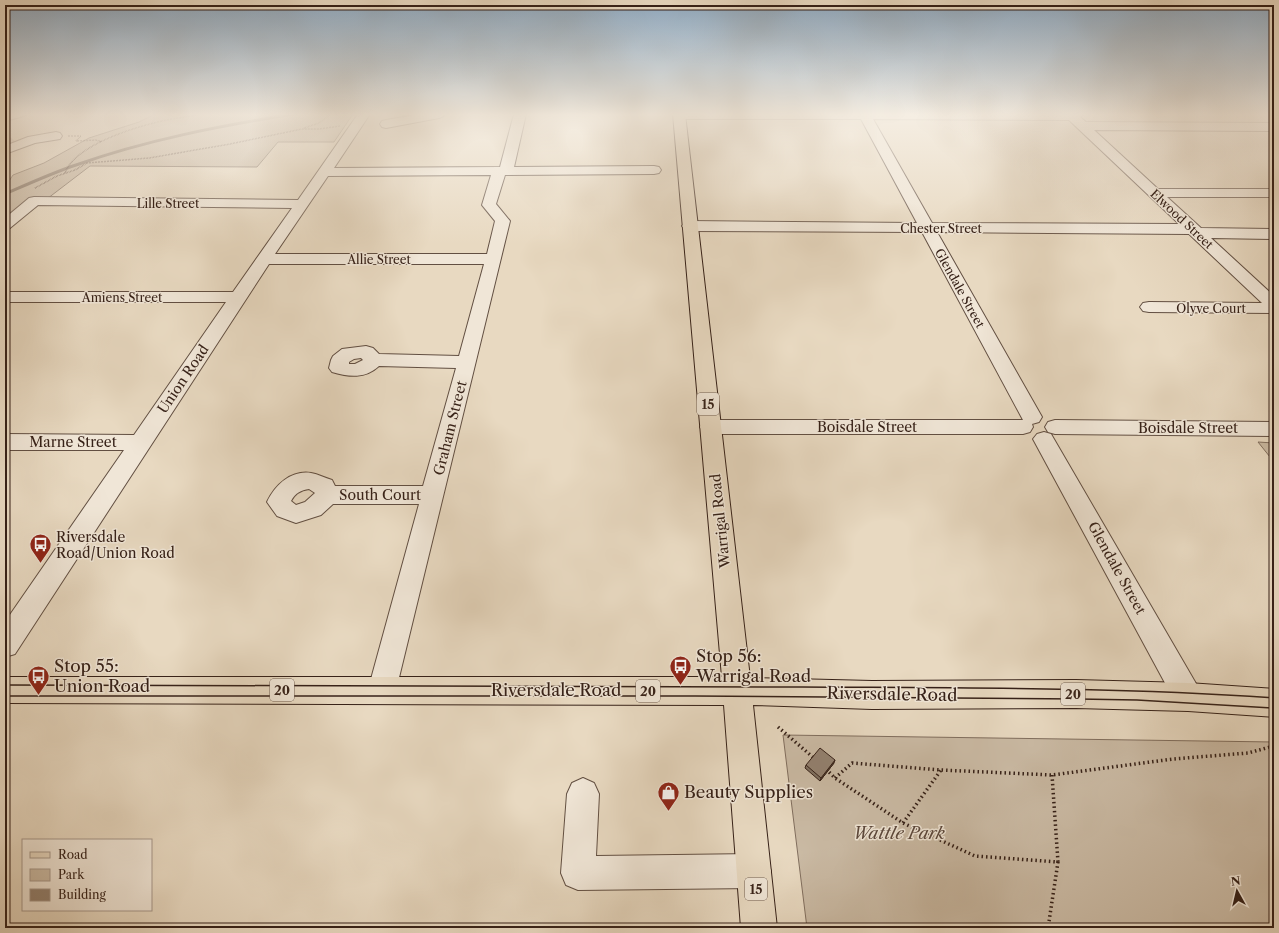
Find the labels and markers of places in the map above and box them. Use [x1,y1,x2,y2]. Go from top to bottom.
place label: Riversdale Road/Union Road [56,528,175,562]
bus stop icon: Riversdale Road/Union Road [28,532,54,565]
place label: Stop 56: Warrigal Road [695,646,811,686]
bus stop icon: Stop 56: Warrigal Road [668,653,694,686]
place label: Stop 55: Union Road [54,656,150,696]
bus stop icon: Stop 55: Union Road [26,663,52,696]
shop icon: Beauty Supplies [655,779,681,812]
place label: Beauty Supplies [684,782,813,802]

